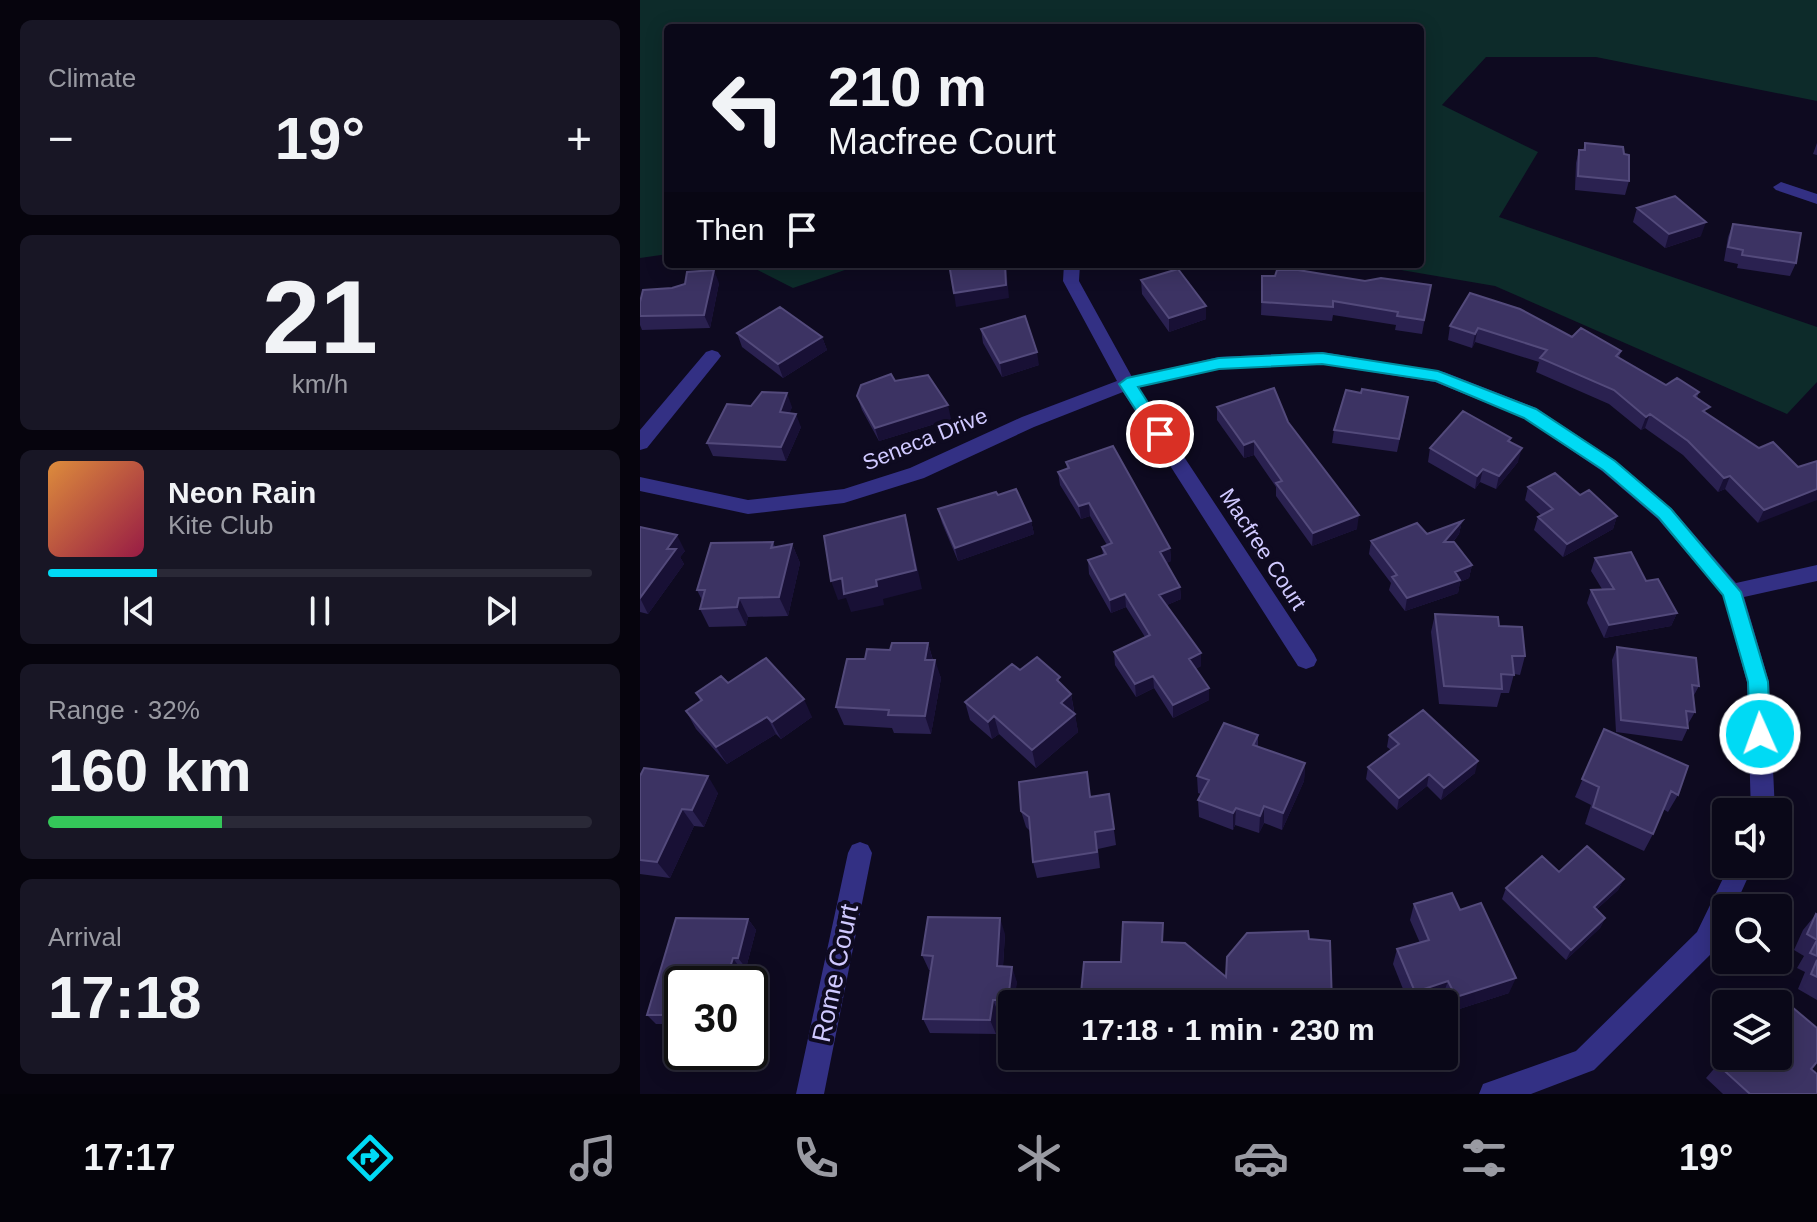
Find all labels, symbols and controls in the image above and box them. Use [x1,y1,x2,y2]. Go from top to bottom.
text: 210 m [828,55,987,118]
icon: left [696,56,800,160]
text: Climate [48,63,136,93]
text: 19° [275,105,365,172]
text: − [48,114,74,163]
text: + [566,114,592,163]
text: Macfree Court [828,121,1056,162]
icon: arrive [780,208,824,252]
text: Then [696,213,764,246]
text: 21 [262,259,378,375]
text: km/h [292,369,348,399]
pin [1126,400,1194,468]
street label: Seneca Drive [859,403,991,475]
icon: arrive [1138,412,1182,456]
text: Neon Rain [168,476,316,509]
street label: Macfree Court [1215,484,1311,614]
text: Kite Club [168,510,274,540]
icon: previous [117,589,161,633]
icon: pause [298,589,342,633]
icon: next [479,589,523,633]
position arrow [1718,692,1802,776]
text: Range · 32% [48,695,200,725]
text: 160 km [48,737,252,804]
map controls [1712,798,1792,1070]
button: sound [1712,798,1792,878]
button: search [1712,894,1792,974]
street label: Rome Court [806,901,864,1045]
text: Arrival [48,922,122,952]
text: 17:18 [48,964,201,1031]
speed limit sign: 30 [664,966,768,1070]
button: layers [1712,990,1792,1070]
text: 17:18 · 1 min · 230 m [1081,1013,1375,1046]
icon: directions [342,1130,398,1186]
icon: music [565,1130,621,1186]
icon: phone [788,1130,844,1186]
icon: climate [1011,1130,1067,1186]
icon: car [1233,1130,1289,1186]
icon: filters [1456,1130,1512,1186]
text: 17:17 [83,1137,175,1178]
text: 19° [1679,1137,1734,1178]

